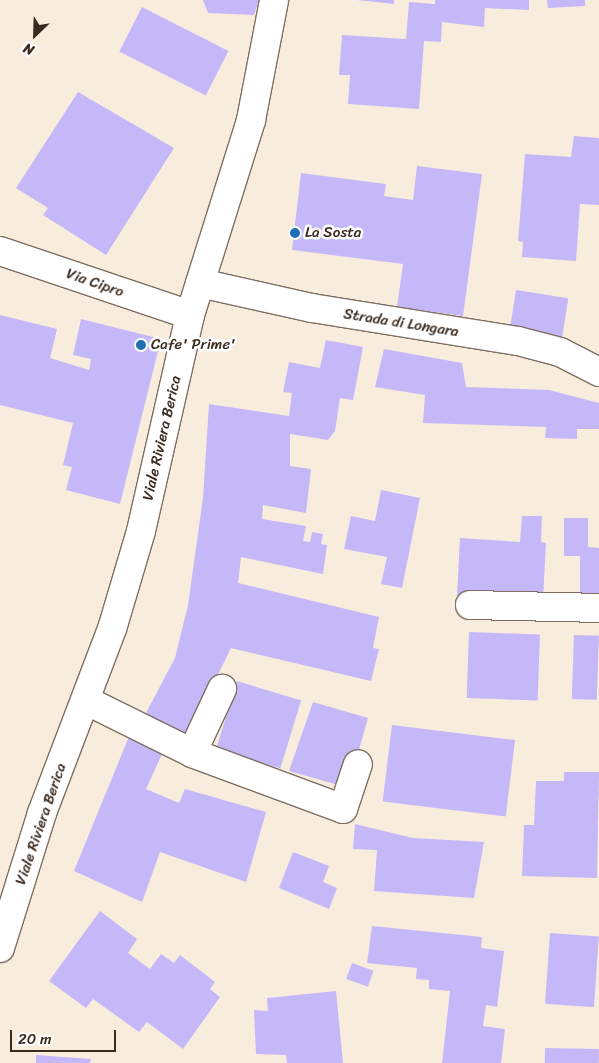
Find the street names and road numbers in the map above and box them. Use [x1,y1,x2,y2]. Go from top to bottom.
street label: Via Cipro [64,265,126,301]
street label: Strada di Longara [342,305,460,341]
street label: Viale Riviera Berica [139,374,185,502]
street label: Viale Riviera Berica [12,761,70,887]

